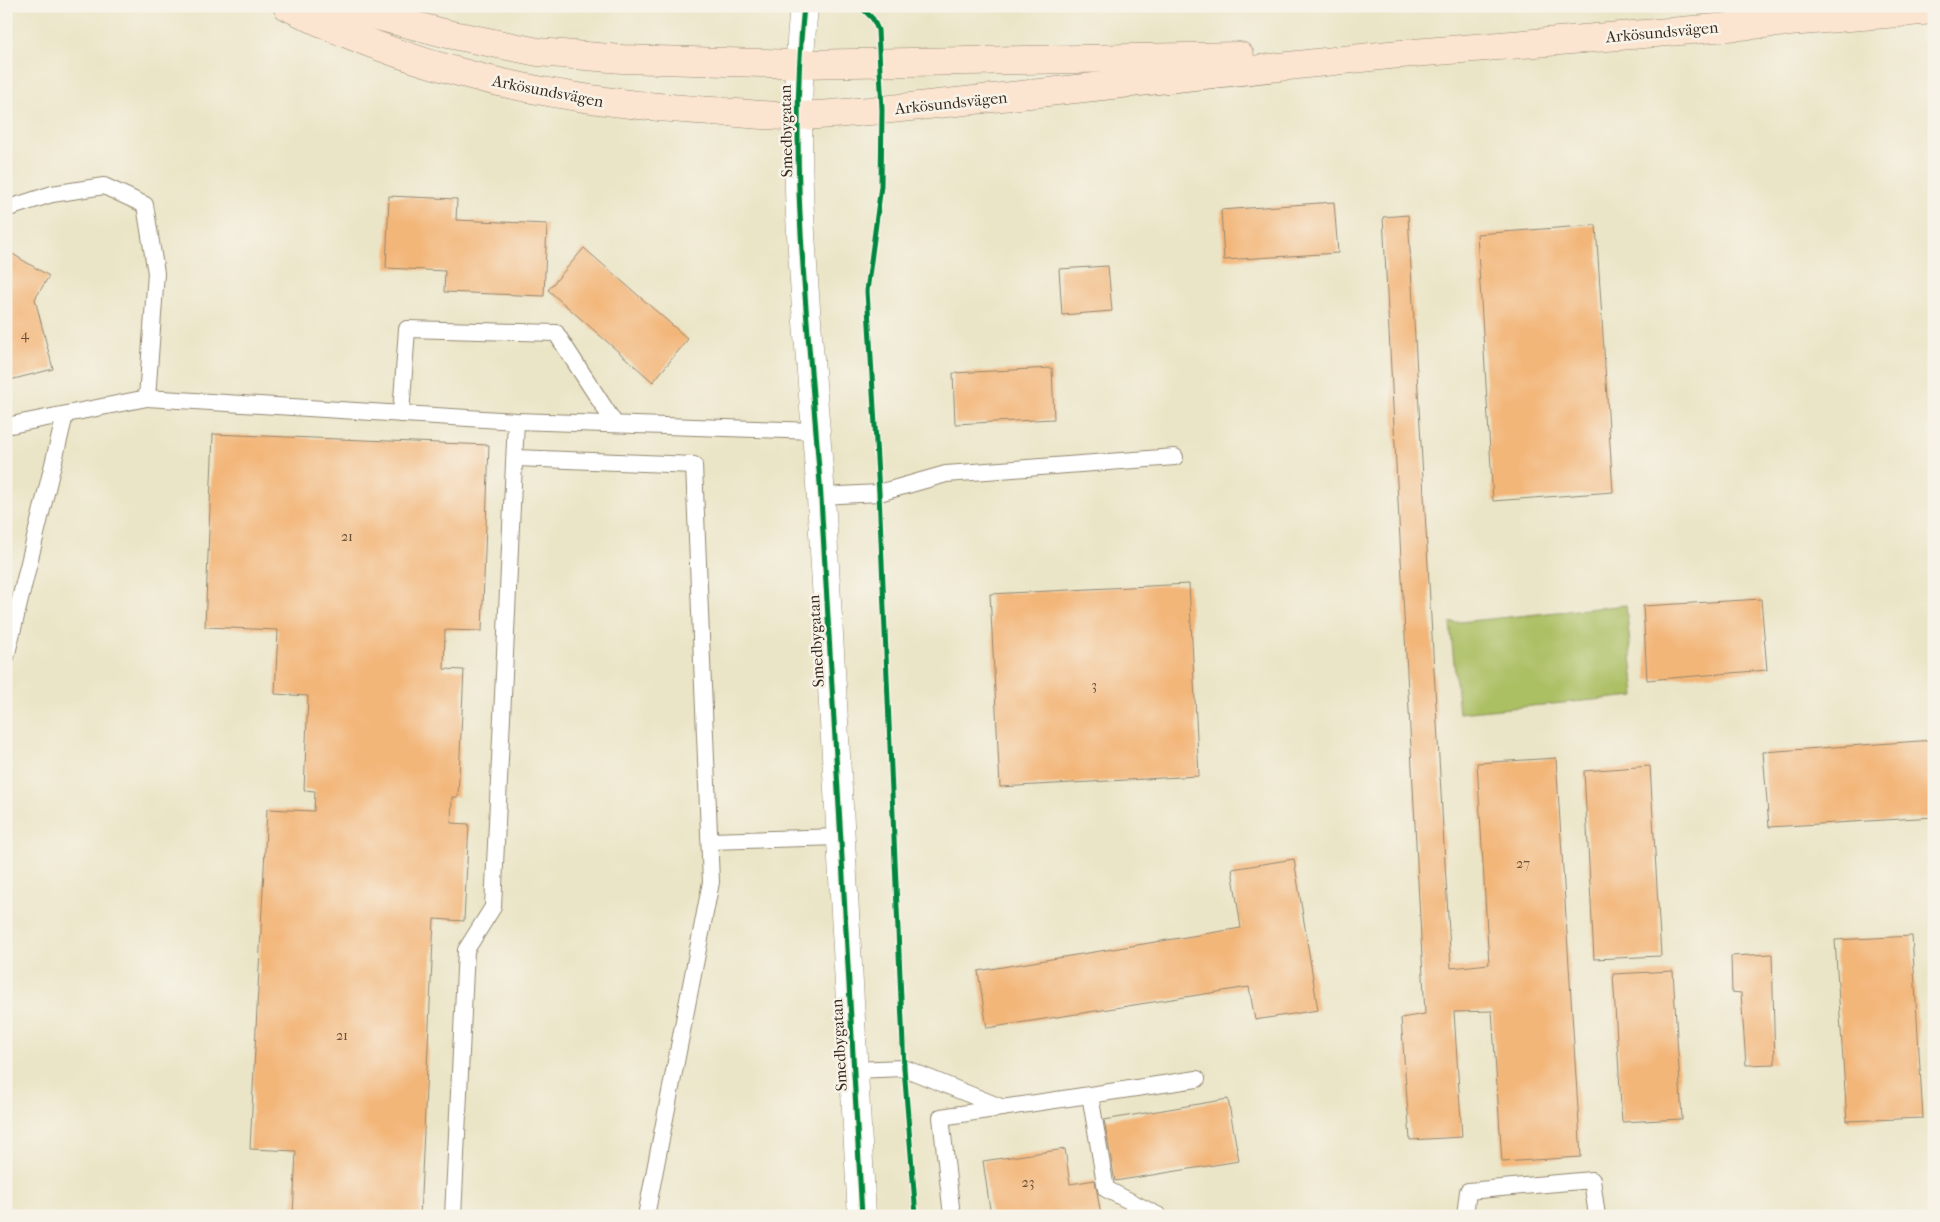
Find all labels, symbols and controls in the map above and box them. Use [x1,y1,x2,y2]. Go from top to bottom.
street label: Arkösundsvägen [1604,18,1720,46]
street label: Arkösundsvägen [490,71,606,111]
street label: Smedbygatan [776,84,796,177]
street label: Arkösundsvägen [893,88,1009,118]
house number: 4 [21,326,30,343]
house number: 21 [341,528,353,545]
street label: Smedbygatan [804,594,828,688]
house number: 3 [1091,677,1097,694]
house number: 27 [1516,855,1530,872]
street label: Smedbygatan [827,998,851,1092]
house number: 21 [336,1027,348,1044]
house number: 23 [1022,1174,1034,1191]

